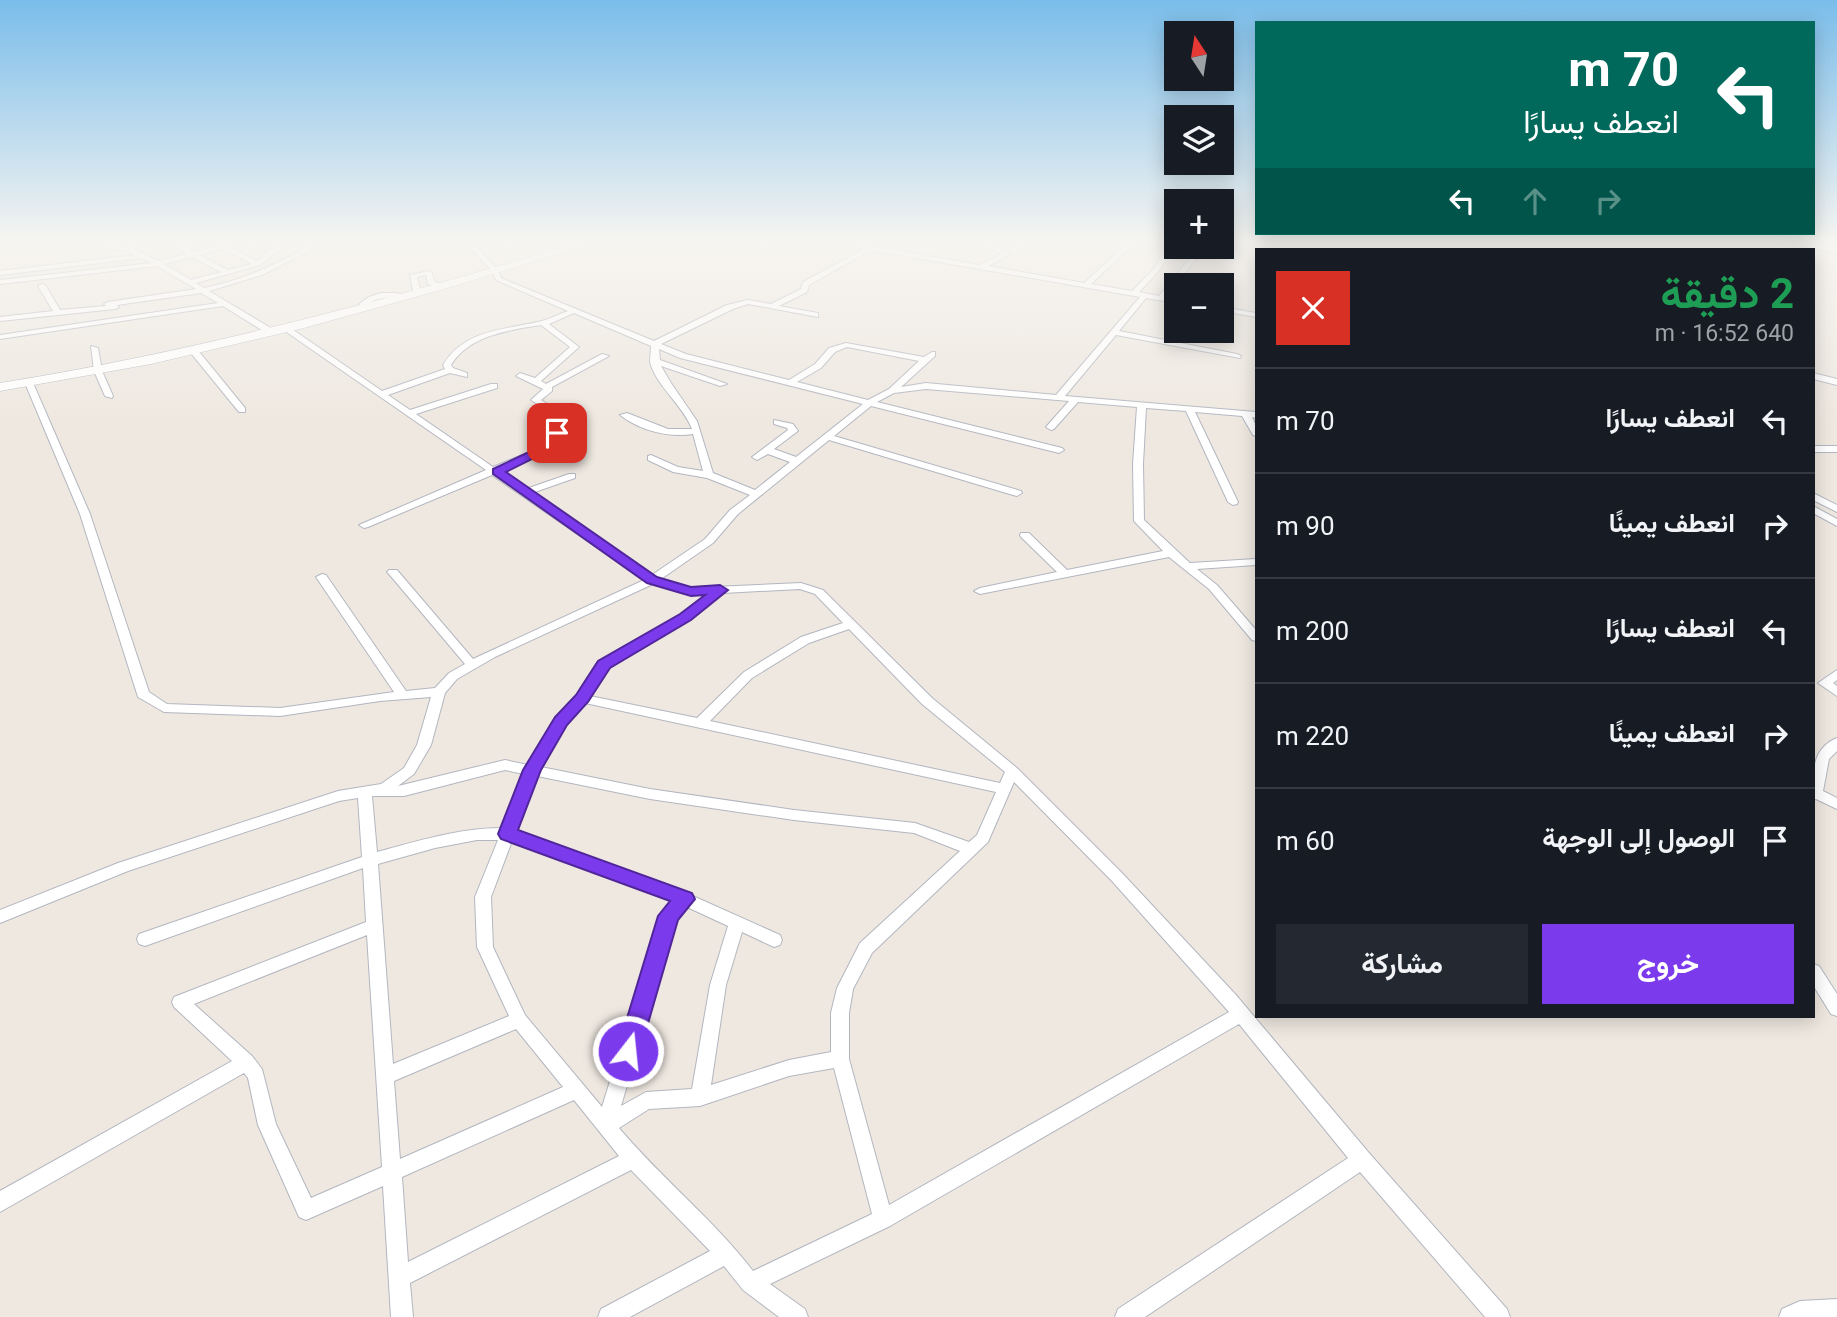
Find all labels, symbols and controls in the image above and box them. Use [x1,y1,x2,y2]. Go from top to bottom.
north arrow [1164,21,1234,91]
map controls [1164,21,1234,343]
text: 70 m [1568,41,1679,98]
icon: left [1703,49,1794,140]
text: انعطف يسارًا [1523,103,1679,141]
button: layers [1164,105,1234,175]
icon: left [1443,182,1481,220]
icon: ahead [1516,182,1554,220]
icon: right [1589,182,1627,220]
button: + [1164,189,1234,259]
text: 2 دقيقة [1660,269,1794,318]
button: close [1276,271,1350,345]
button: − [1164,273,1234,343]
text: 640 m · 16:52 [1655,320,1794,347]
icon: left [1756,402,1794,440]
pin [527,403,587,463]
text: انعطف يسارًا [1605,403,1735,433]
text: 70 m [1276,406,1335,436]
icon: arrive [538,414,576,452]
icon: right [1756,507,1794,545]
text: انعطف يمينًا [1609,508,1735,538]
text: 90 m [1276,511,1335,541]
icon: left [1756,612,1794,650]
text: انعطف يسارًا [1605,613,1735,643]
text: 200 m [1276,616,1349,646]
icon: right [1756,717,1794,755]
text: انعطف يمينًا [1609,718,1735,748]
text: 220 m [1276,721,1349,751]
icon: arrive [1756,822,1794,860]
text: الوصول إلى الوجهة [1542,823,1735,853]
text: 60 m [1276,826,1335,856]
button: مشاركة [1276,924,1528,1004]
button: خروج [1542,924,1794,1004]
position arrow [591,1014,665,1088]

